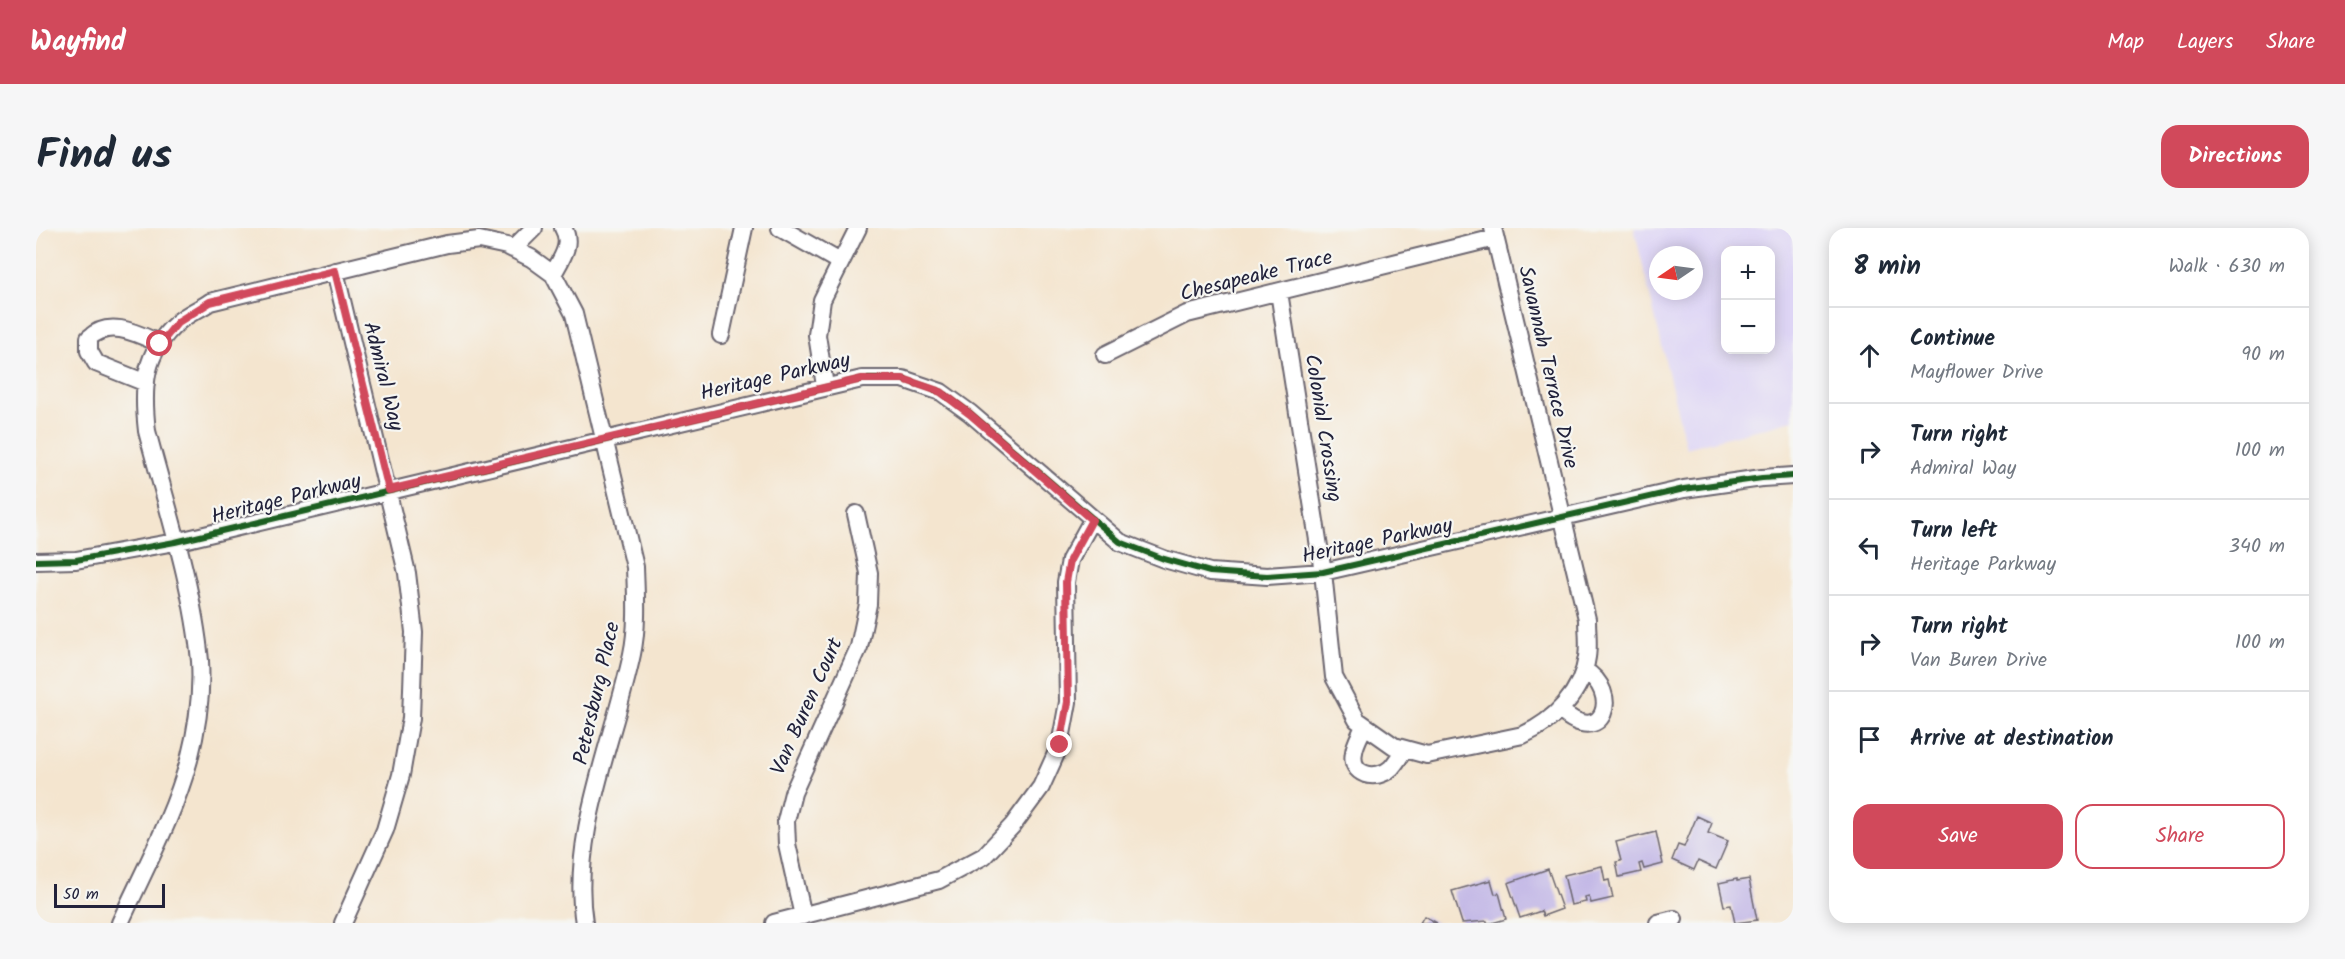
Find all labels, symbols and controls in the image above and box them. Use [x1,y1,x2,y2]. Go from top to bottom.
text: Wayfind [30,20,126,65]
text: Map [2107,26,2144,59]
text: Layers [2177,26,2233,59]
text: Share [2266,26,2315,59]
text: Find us [36,123,172,190]
button: Directions [2161,125,2309,188]
street label: Chesapeake Trace [1177,241,1337,311]
north arrow [1649,246,1703,300]
map controls [1721,246,1775,354]
button: + [1721,246,1775,300]
text: 8 min [1853,246,1921,288]
text: Walk · 630 m [2168,251,2285,283]
street label: Savannah Terrace Drive [1508,263,1587,472]
button: − [1721,300,1775,354]
street label: Admiral Way [353,318,412,435]
text: Continue [1910,322,1995,357]
route start [146,330,172,356]
icon: ahead [1853,339,1886,372]
text: 90 m [2241,339,2285,371]
street label: Heritage Parkway [697,344,854,411]
street label: Colonial Crossing [1295,352,1351,505]
text: Mayflower Drive [1910,357,2043,389]
text: Turn right [1910,418,2008,453]
icon: right [1853,435,1886,468]
text: 100 m [2235,435,2285,467]
text: Admiral Way [1910,453,2016,485]
street label: Heritage Parkway [208,465,365,534]
street label: Heritage Parkway [1299,509,1456,574]
text: Turn left [1910,514,1997,549]
icon: left [1853,531,1886,564]
text: 340 m [2229,531,2285,563]
text: Heritage Parkway [1910,549,2056,581]
text: Turn right [1910,610,2008,645]
street label: Petersburg Place [565,618,630,768]
icon: right [1853,627,1886,660]
text: 100 m [2235,627,2285,659]
street label: Van Buren Court [762,632,853,781]
text: Van Buren Drive [1910,645,2047,677]
text: Arrive at destination [1910,722,2113,757]
icon: arrive [1853,723,1886,756]
route end [1046,731,1072,757]
button: Save [1853,804,2063,869]
button: Share [2075,804,2285,869]
scale bar [54,881,165,908]
text: 50 m [63,882,99,907]

